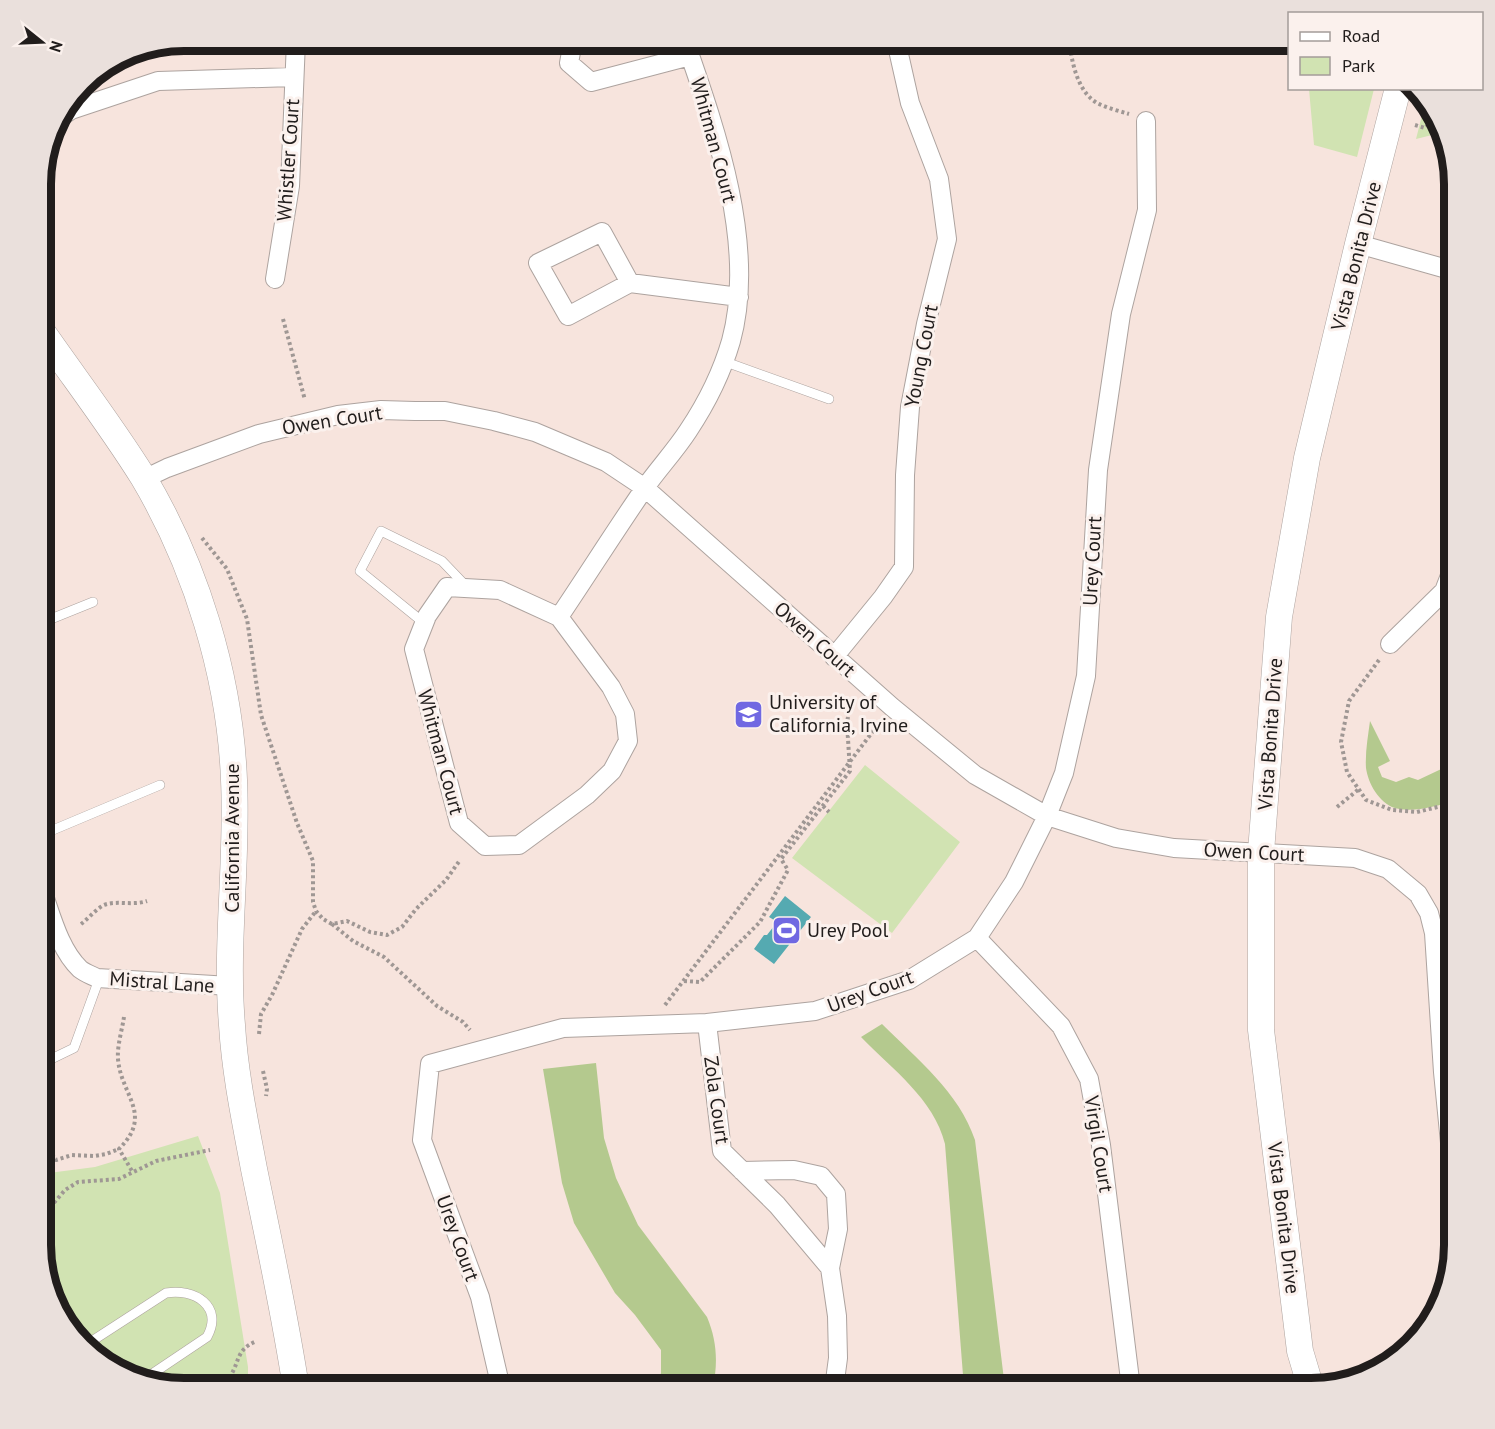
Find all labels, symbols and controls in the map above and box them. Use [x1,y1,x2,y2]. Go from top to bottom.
north arrow [12,12,72,72]
legend [1288,12,1483,90]
text: Road [1342,24,1380,47]
text: N [45,39,67,55]
text: Park [1342,54,1375,77]
street label: Whitman Court [685,75,743,206]
street label: Whistler Court [271,98,305,222]
street label: Vista Bonita Drive [1325,179,1387,334]
street label: Young Court [898,302,944,410]
street label: Owen Court [280,399,384,441]
street label: Urey Court [1077,515,1107,607]
street label: Owen Court [769,596,861,683]
street label: Vista Bonita Drive [1252,657,1288,812]
street label: Whitman Court [412,687,470,818]
place label: University of California, Irvine [769,689,908,738]
school or university icon: University of California, Irvine [732,698,764,730]
street label: California Avenue [219,763,245,913]
street label: Owen Court [1203,836,1305,868]
sports icon: Urey Pool [770,914,802,946]
place label: Urey Pool [807,917,888,943]
street label: Urey Court [823,963,917,1019]
street label: Mistral Lane [109,965,215,999]
street label: Zola Court [698,1055,736,1146]
street label: Virgil Court [1078,1093,1119,1194]
street label: Vista Bonita Drive [1262,1140,1306,1295]
street label: Urey Court [430,1191,486,1285]

